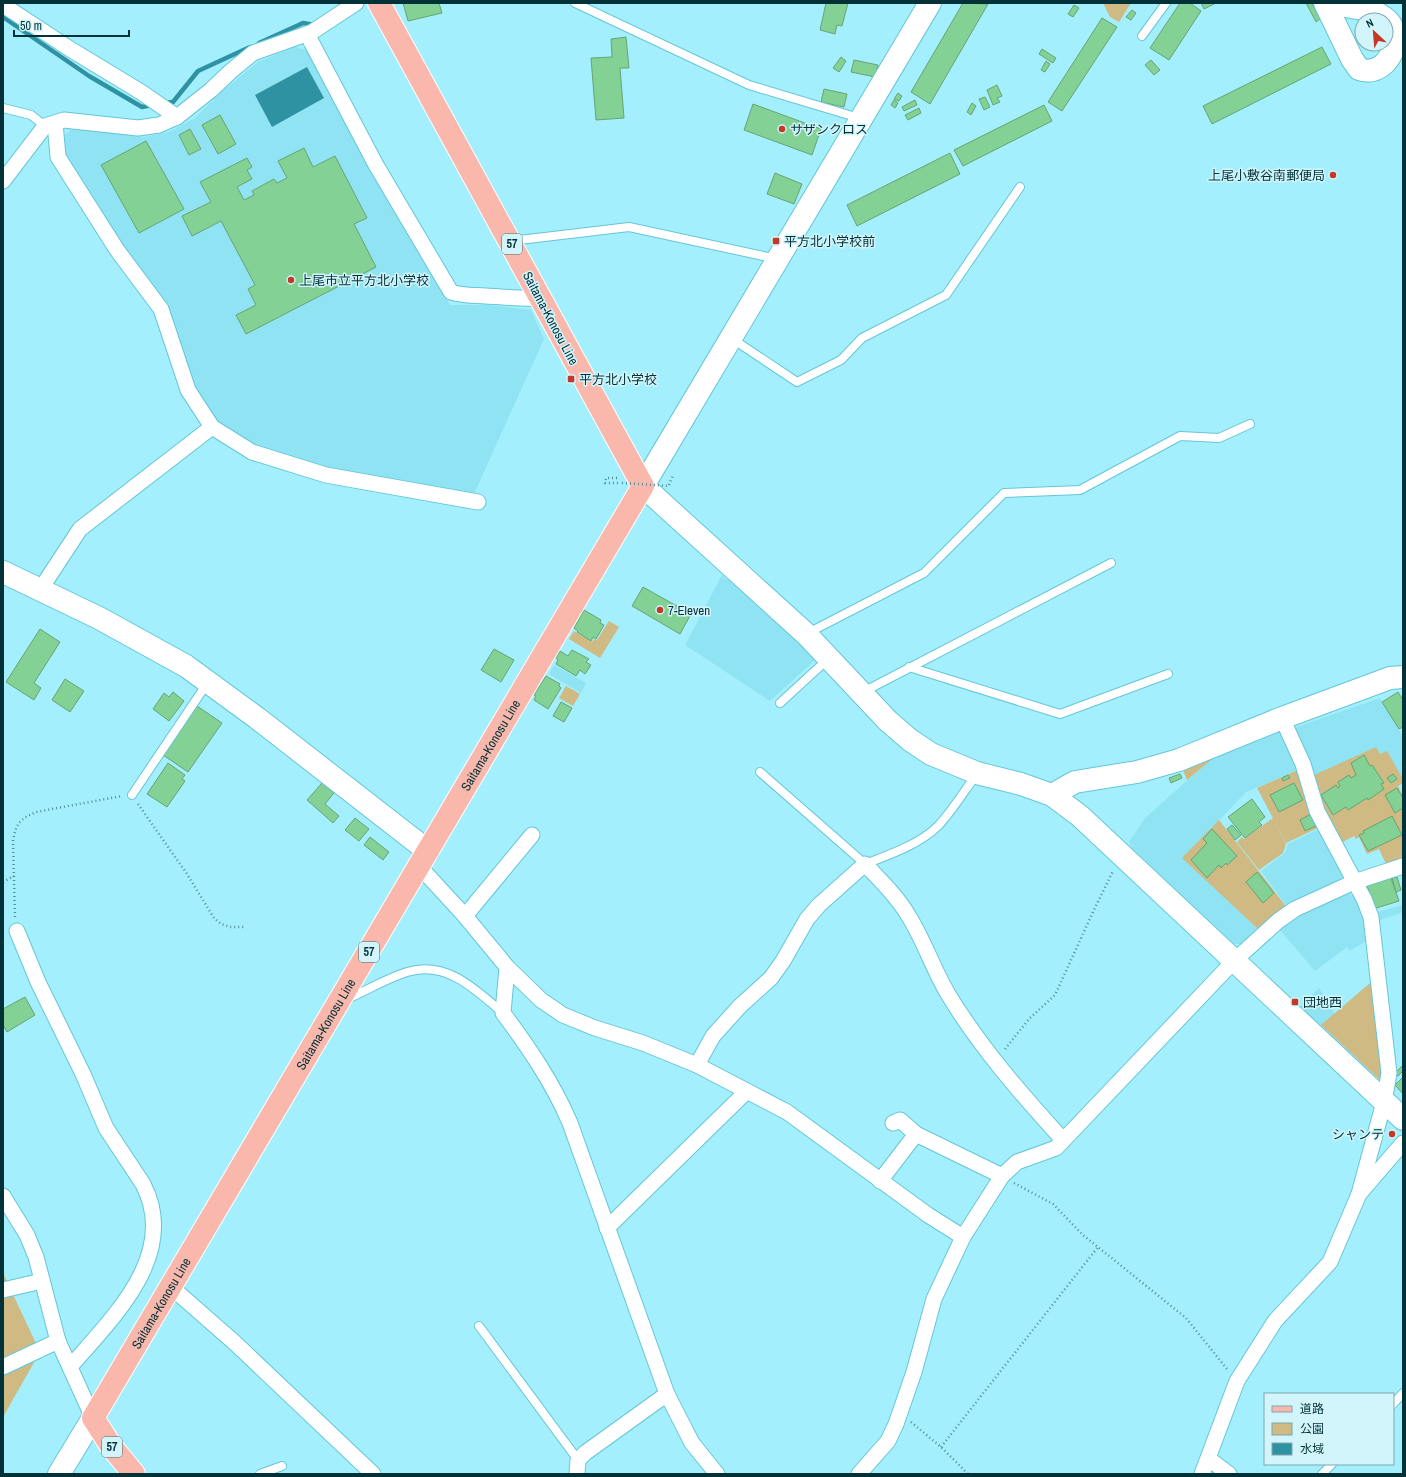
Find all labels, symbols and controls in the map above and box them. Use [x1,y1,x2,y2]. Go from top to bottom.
scale bar [14,12,129,38]
north arrow [1354,12,1394,52]
text: N [1364,15,1376,31]
text: 50 m [20,18,42,34]
place label: サザンクロス [790,121,868,138]
marker: サザンクロス [777,124,787,134]
place label: 上尾小敷谷南郵便局 [1208,167,1325,184]
marker: 上尾小敷谷南郵便局 [1328,170,1338,180]
place label: 平方北小学校前 [784,233,875,250]
road number: 57 [502,234,522,254]
marker: 平方北小学校前 [771,236,781,246]
street label: Saitama-Konosu Line [519,269,582,368]
place label: 上尾市立平方北小学校 [299,272,429,289]
marker: 上尾市立平方北小学校 [286,275,296,285]
place label: 平方北小学校 [579,371,657,388]
marker: 平方北小学校 [566,374,576,384]
place label: 7-Eleven [668,602,710,619]
marker: 7-Eleven [655,605,665,615]
street label: Saitama-Konosu Line [457,696,524,794]
road number: 57 [359,942,379,962]
street label: Saitama-Konosu Line [292,975,360,1073]
place label: 団地西 [1303,994,1342,1011]
marker: 団地西 [1290,997,1300,1007]
place label: シャンテ [1332,1126,1384,1143]
marker: シャンテ [1387,1129,1397,1139]
street label: Saitama-Konosu Line [128,1254,195,1352]
legend [1264,1393,1394,1465]
text: 道路 [1300,1401,1324,1417]
text: 公園 [1300,1421,1324,1437]
road number: 57 [102,1437,122,1457]
text: 水域 [1300,1441,1324,1457]

